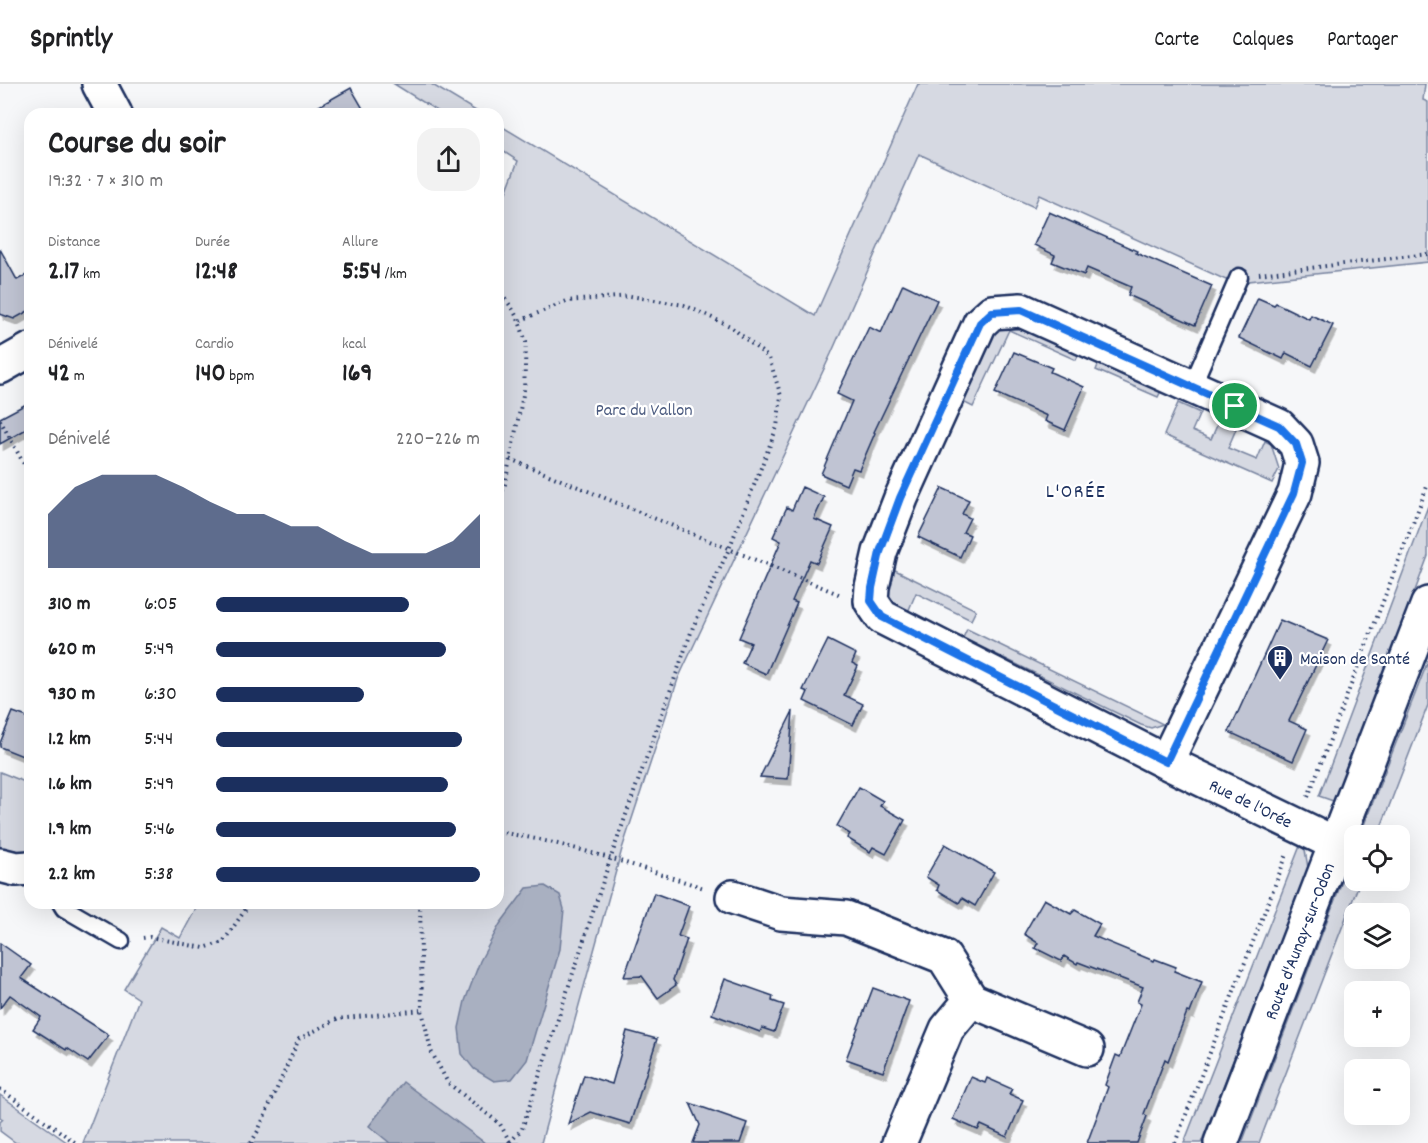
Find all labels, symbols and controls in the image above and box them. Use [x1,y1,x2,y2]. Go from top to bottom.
text: Sprintly [30,21,112,61]
text: Carte [1154,26,1199,56]
text: Calques [1232,26,1294,56]
text: Partager [1327,26,1398,56]
text: Course du soir [48,122,226,169]
button: share [417,128,480,191]
text: 19:32 · 7 × 310 m [48,168,163,196]
text: Distance [48,231,100,254]
text: Durée [195,231,230,254]
text: Allure [342,231,378,254]
text: 2.17 [48,254,79,291]
text: 12:48 [195,254,238,291]
text: 5:54 [342,254,381,291]
text: km [79,263,101,286]
text: /km [381,263,407,286]
text: Dénivelé [48,333,98,356]
text: Cardio [195,333,234,356]
text: kcal [342,333,366,356]
text: 42 [48,356,70,393]
text: 140 [195,356,226,393]
text: 169 [342,356,372,393]
text: m [70,365,85,388]
text: bpm [226,365,255,388]
pin [1209,380,1260,431]
icon: arrive [1218,389,1251,422]
park label: Parc du Vallon [596,399,692,424]
text: Dénivelé [48,426,110,454]
text: 220–226 m [396,426,480,454]
district label: L'ORÉE [1046,479,1106,507]
text: 310 m [48,591,90,619]
text: 6:05 [144,591,177,619]
text: 620 m [48,636,96,664]
text: 5:49 [144,636,174,664]
building icon: Maison de Santé [1265,643,1295,681]
place label: Maison de Santé [1300,648,1410,673]
text: 930 m [48,681,95,709]
text: 6:30 [144,681,177,709]
text: 1.2 km [48,726,91,754]
text: 5:44 [144,726,173,754]
text: 1.6 km [48,771,92,799]
text: 5:49 [144,771,174,799]
street label: Rue de l'Orée [1204,774,1296,836]
text: 1.9 km [48,816,91,844]
text: 5:46 [144,816,175,844]
map controls [1344,825,1410,1125]
button: locate [1344,825,1410,891]
street label: Route d'Aunay-sur-Odon [1260,860,1343,1024]
text: 2.2 km [48,861,95,889]
text: 5:38 [144,861,173,889]
button: layers [1344,903,1410,969]
button: + [1344,981,1410,1047]
button: − [1344,1059,1410,1125]

